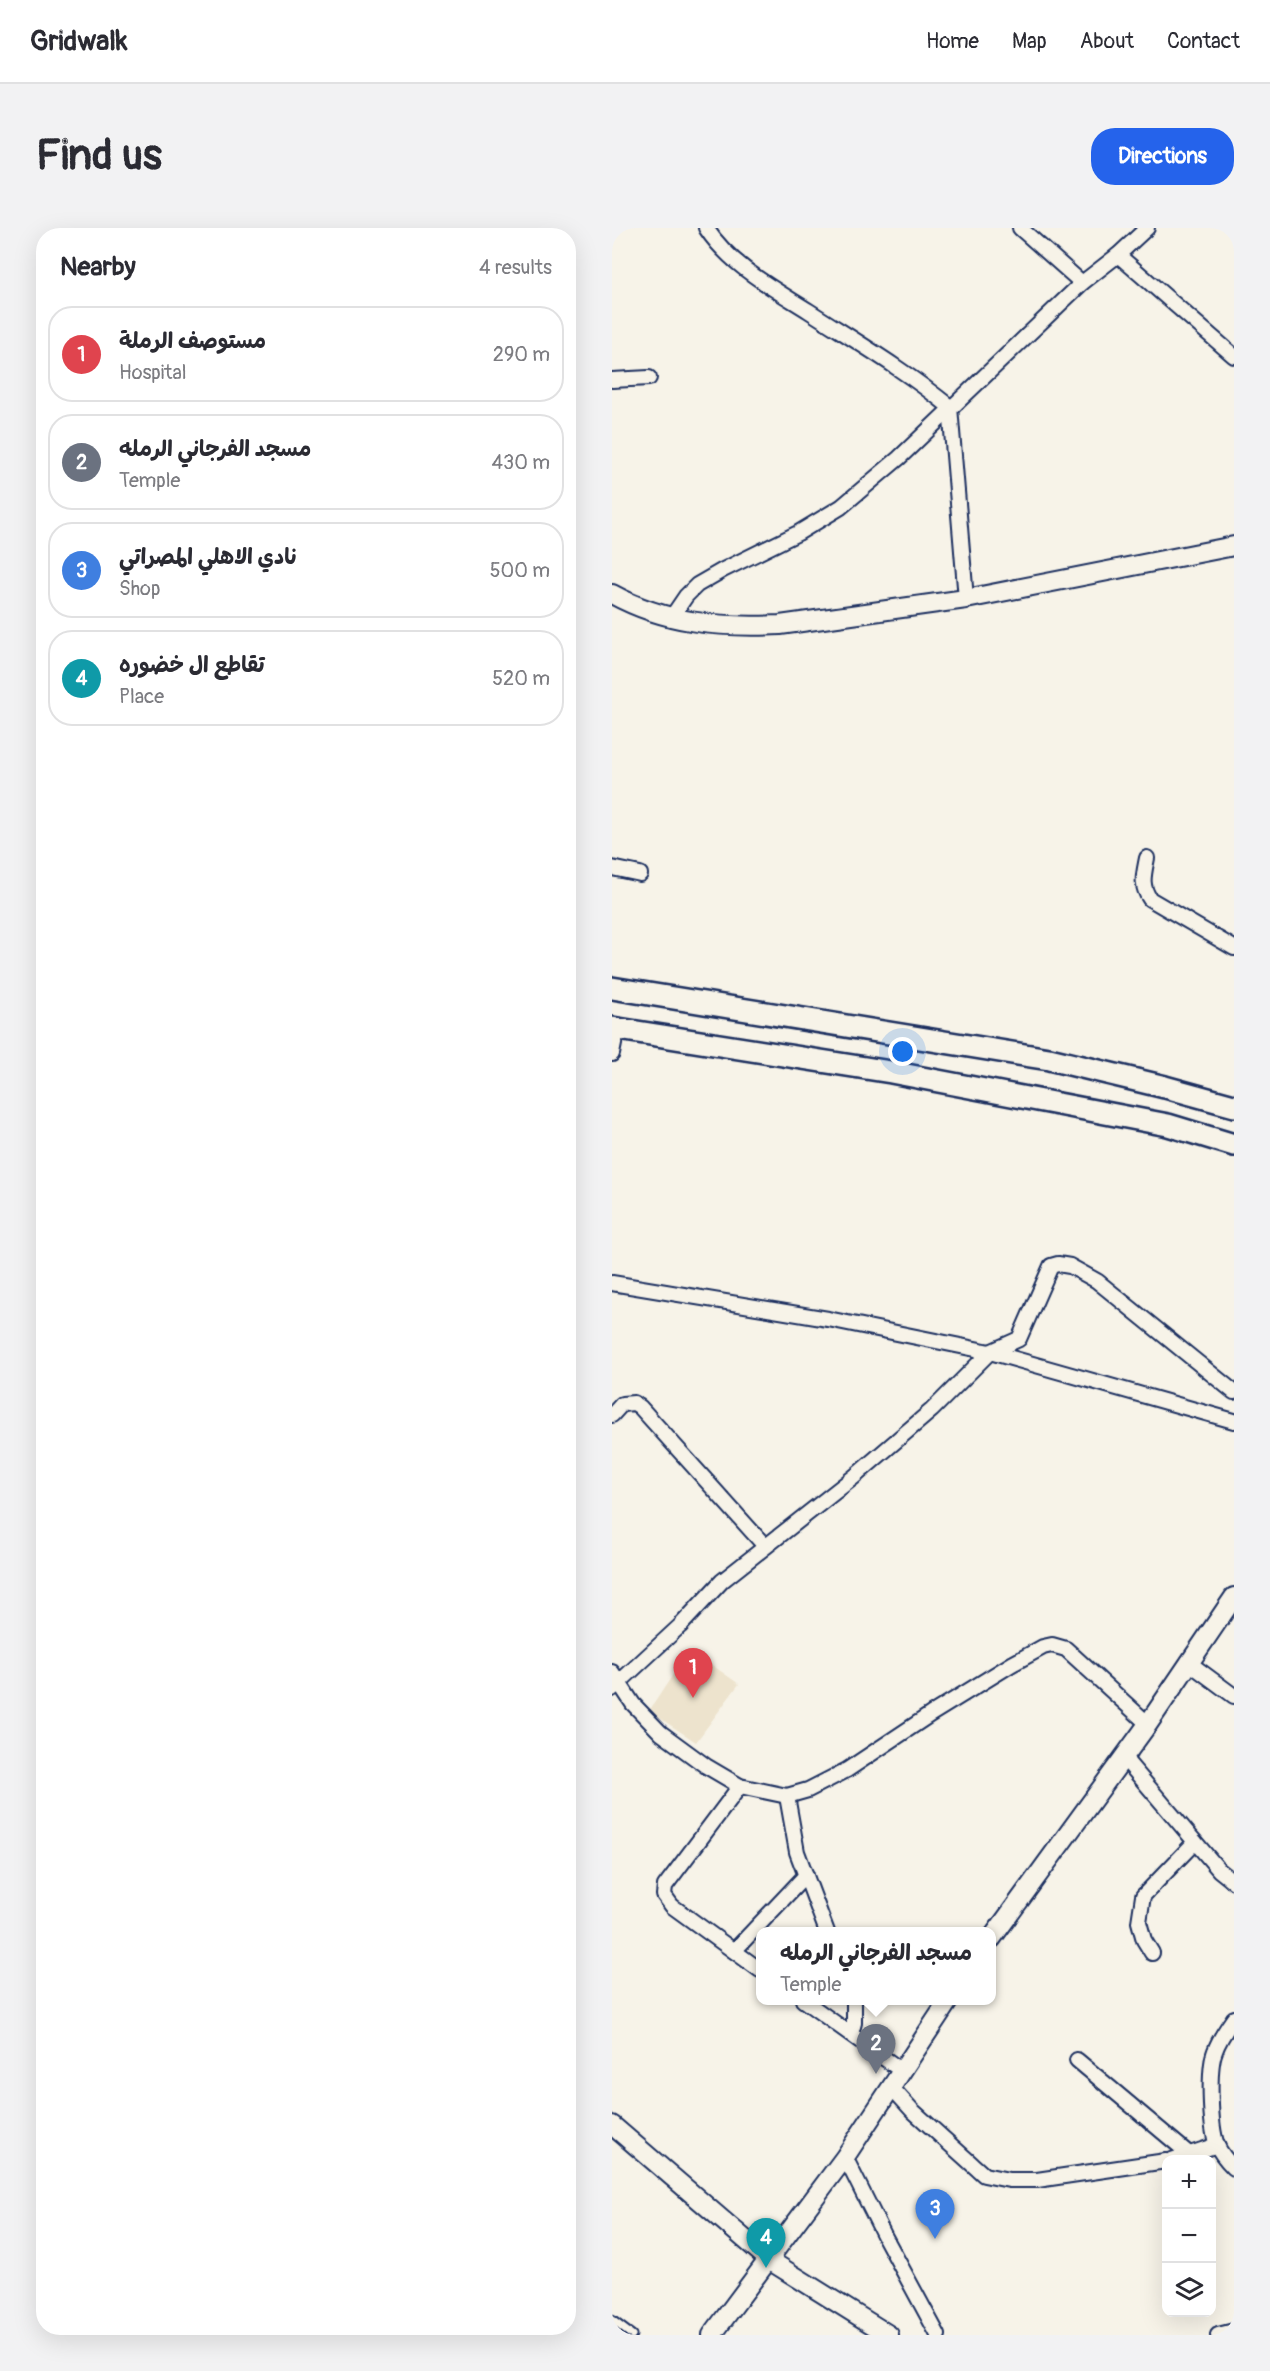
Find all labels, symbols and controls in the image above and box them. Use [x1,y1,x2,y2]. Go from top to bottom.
text: Gridwalk [30,24,128,59]
text: Home [926,28,979,55]
text: Map [1012,28,1047,55]
text: About [1080,28,1134,55]
text: Contact [1167,28,1240,55]
button: Directions [1091,128,1234,185]
text: Find us [36,130,162,182]
text: Nearby [60,251,136,283]
text: 4 results [479,255,552,280]
text: مستوصف الرملة [119,327,266,355]
text: 1 [78,342,85,367]
text: 290 m [493,342,550,367]
text: Hospital [119,360,186,385]
text: مسجد الفرجاني الرمله [119,435,311,463]
text: 2 [76,450,87,475]
text: 430 m [491,450,550,475]
text: Temple [119,468,180,493]
text: نادي الاهلي المصراتي [119,543,297,571]
text: 3 [76,558,87,583]
text: 500 m [490,558,550,583]
text: Shop [119,576,160,601]
text: تقاطع ال خضوره [119,651,265,679]
text: 4 [76,666,87,691]
text: 520 m [492,666,550,691]
text: Place [119,684,164,709]
your location [888,1037,917,1066]
pin: 1 [674,1648,712,1698]
popup [756,1927,996,2005]
text: مسجد الفرجاني الرمله [780,1939,972,1967]
text: Temple [780,1972,841,1997]
pin: 2 [856,2024,896,2074]
map controls [1162,2155,1216,2317]
button: + [1162,2155,1216,2209]
pin: 3 [916,2190,954,2239]
button: − [1162,2209,1216,2263]
pin: 4 [746,2218,786,2268]
button: layers [1162,2263,1216,2317]

